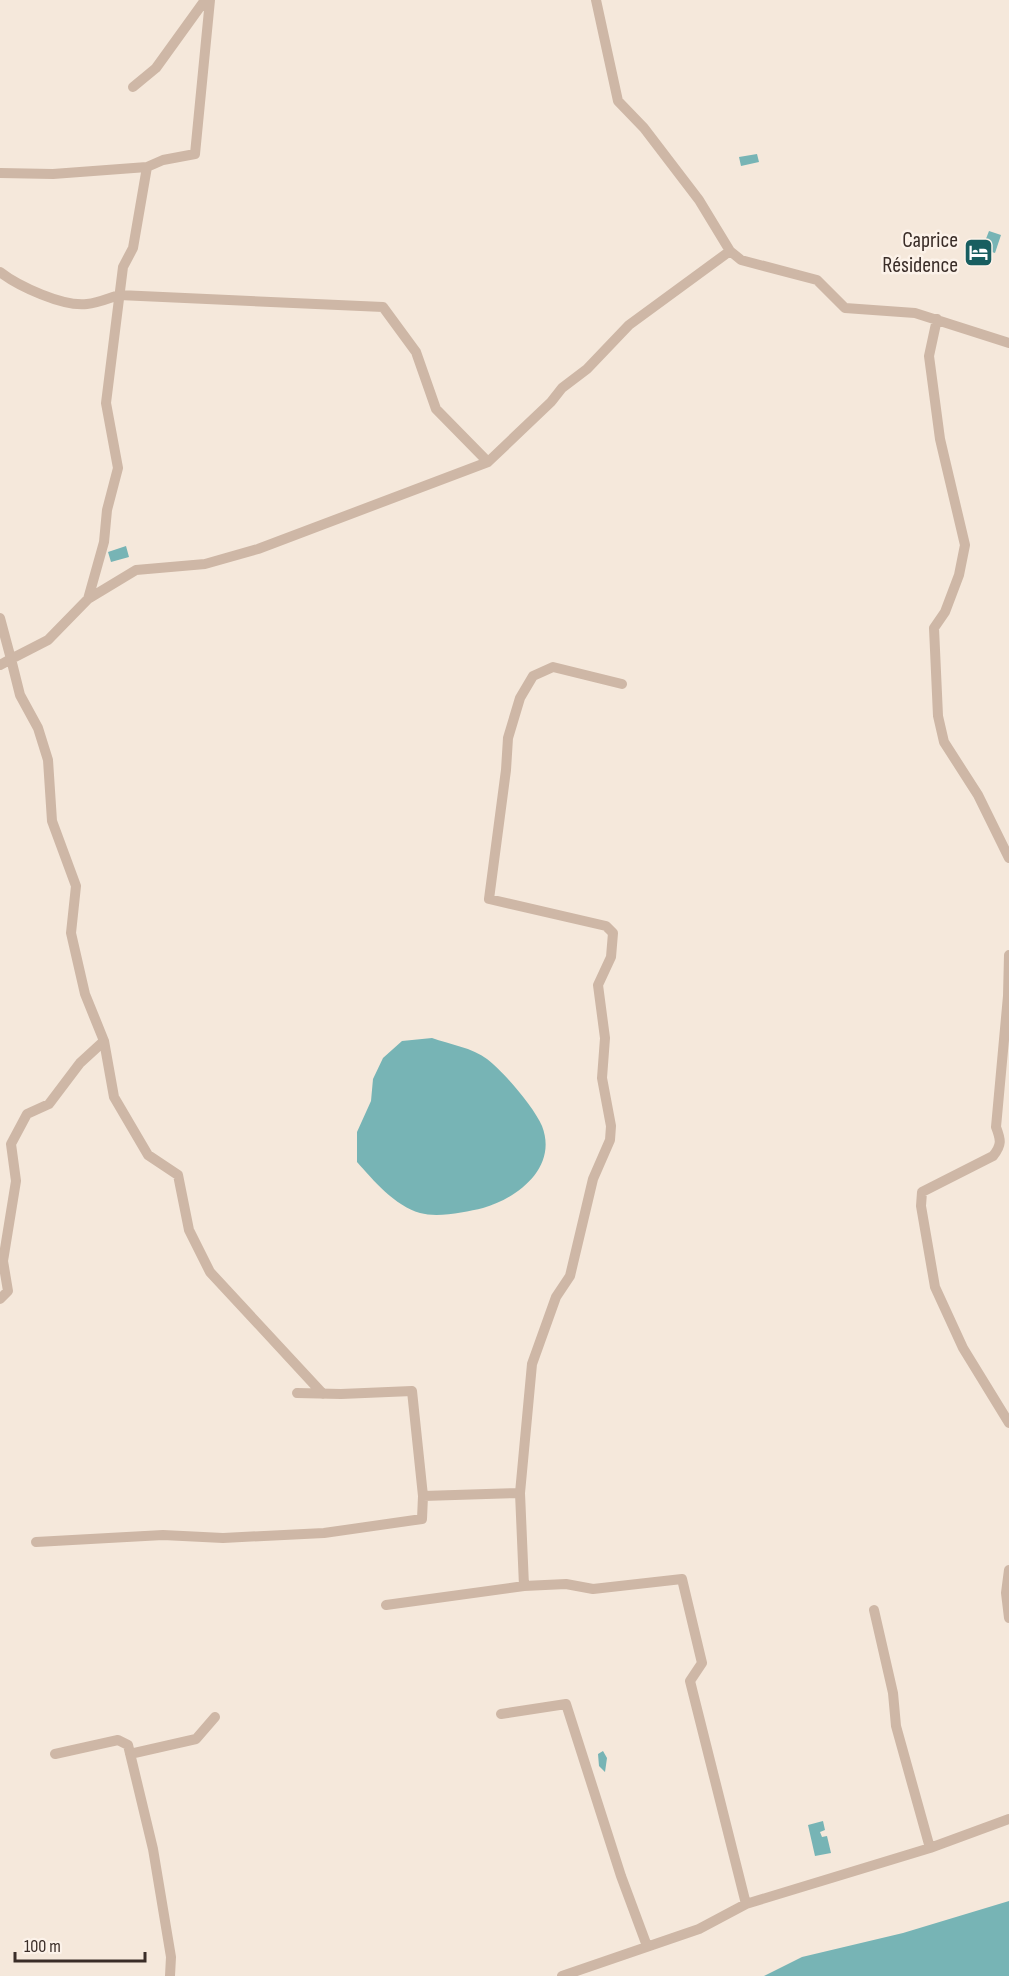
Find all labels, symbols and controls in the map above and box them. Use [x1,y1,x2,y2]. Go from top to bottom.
place label: Caprice Résidence [882,227,958,279]
hotel icon: Caprice Résidence [963,236,995,268]
scale bar [15,1925,146,1963]
text: 100 m [24,1936,61,1957]

